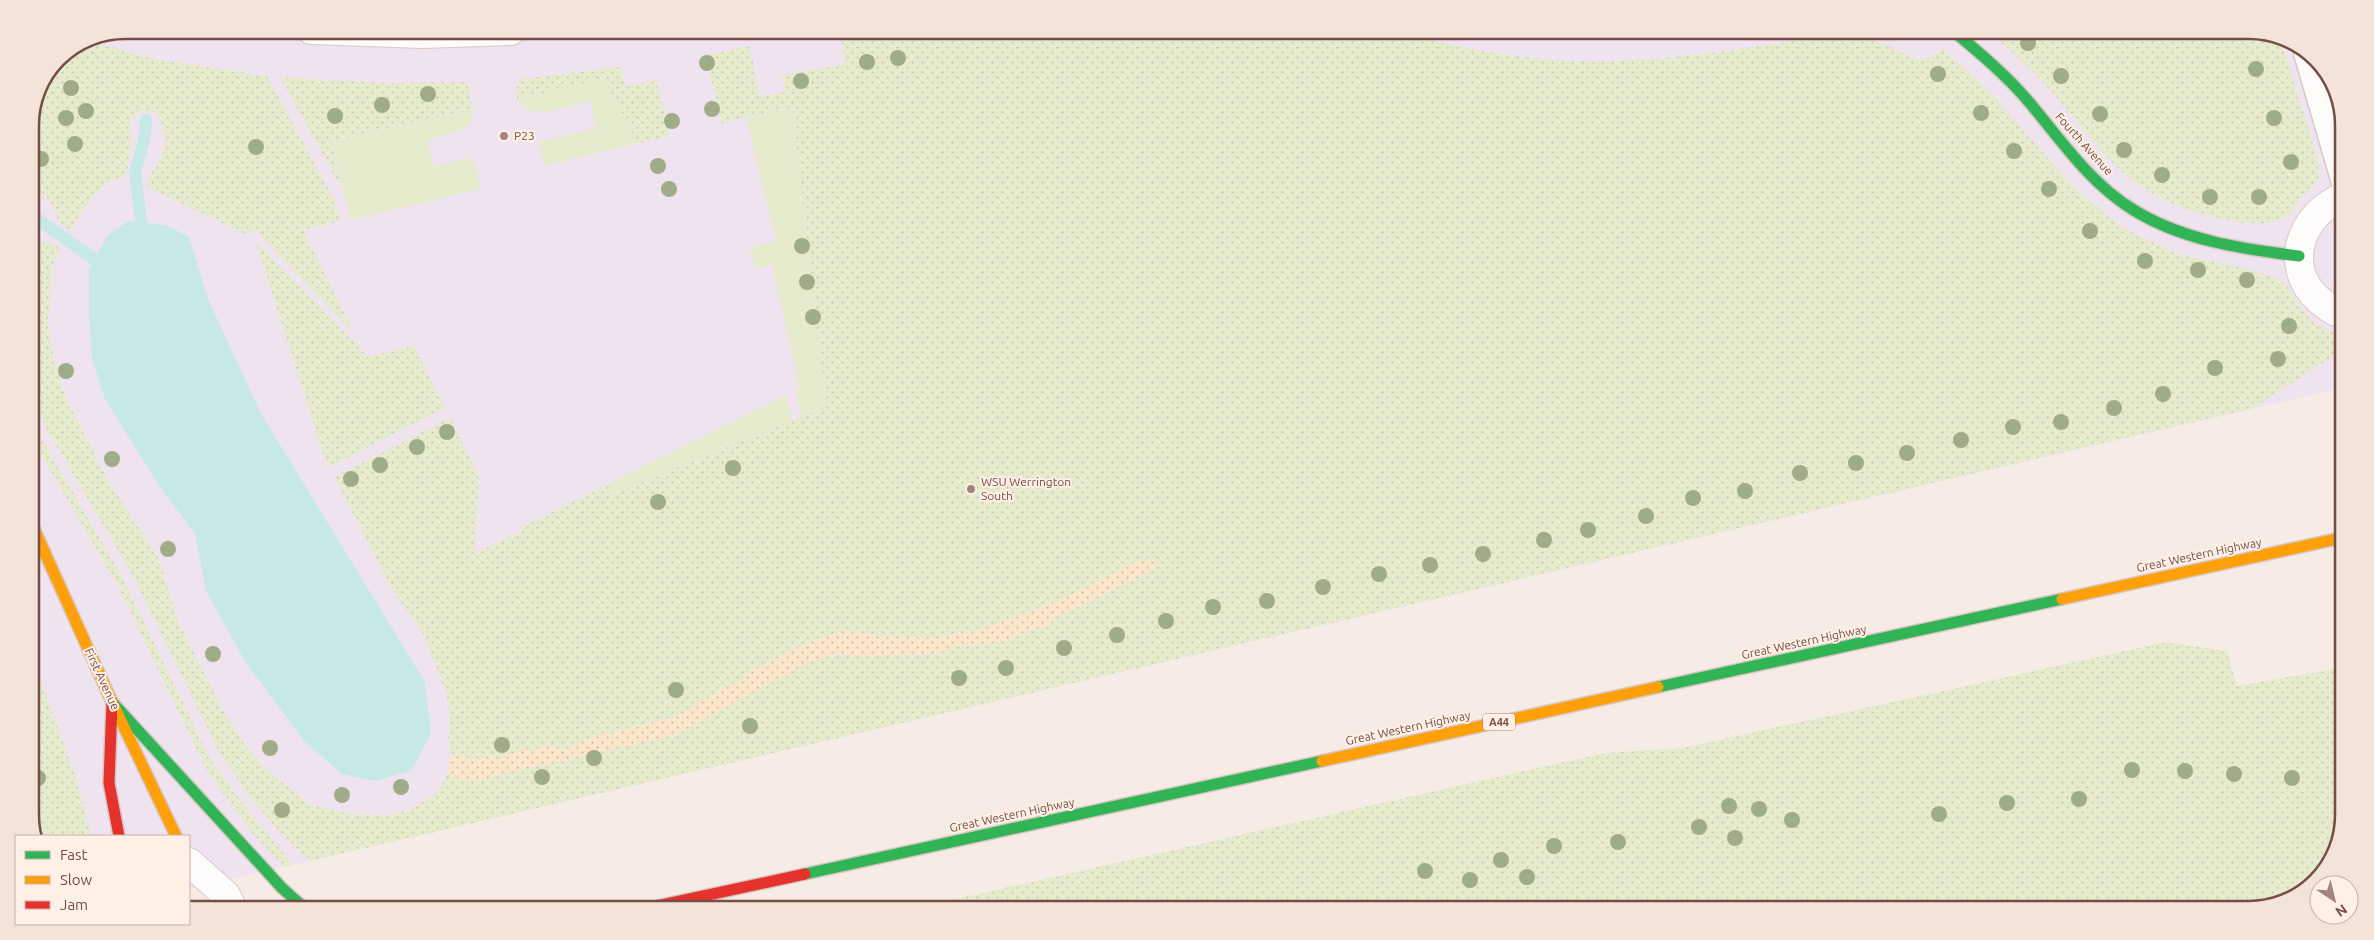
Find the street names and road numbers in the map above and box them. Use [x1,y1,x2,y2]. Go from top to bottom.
street label: Fourth Avenue [2053,110,2116,178]
street label: Great Western Highway [2135,535,2263,574]
street label: Great Western Highway [1740,622,1868,661]
street label: First Avenue [82,646,122,712]
street label: Great Western Highway [1344,708,1472,747]
road number: A44 [1483,714,1515,730]
street label: Great Western Highway [948,795,1076,834]

